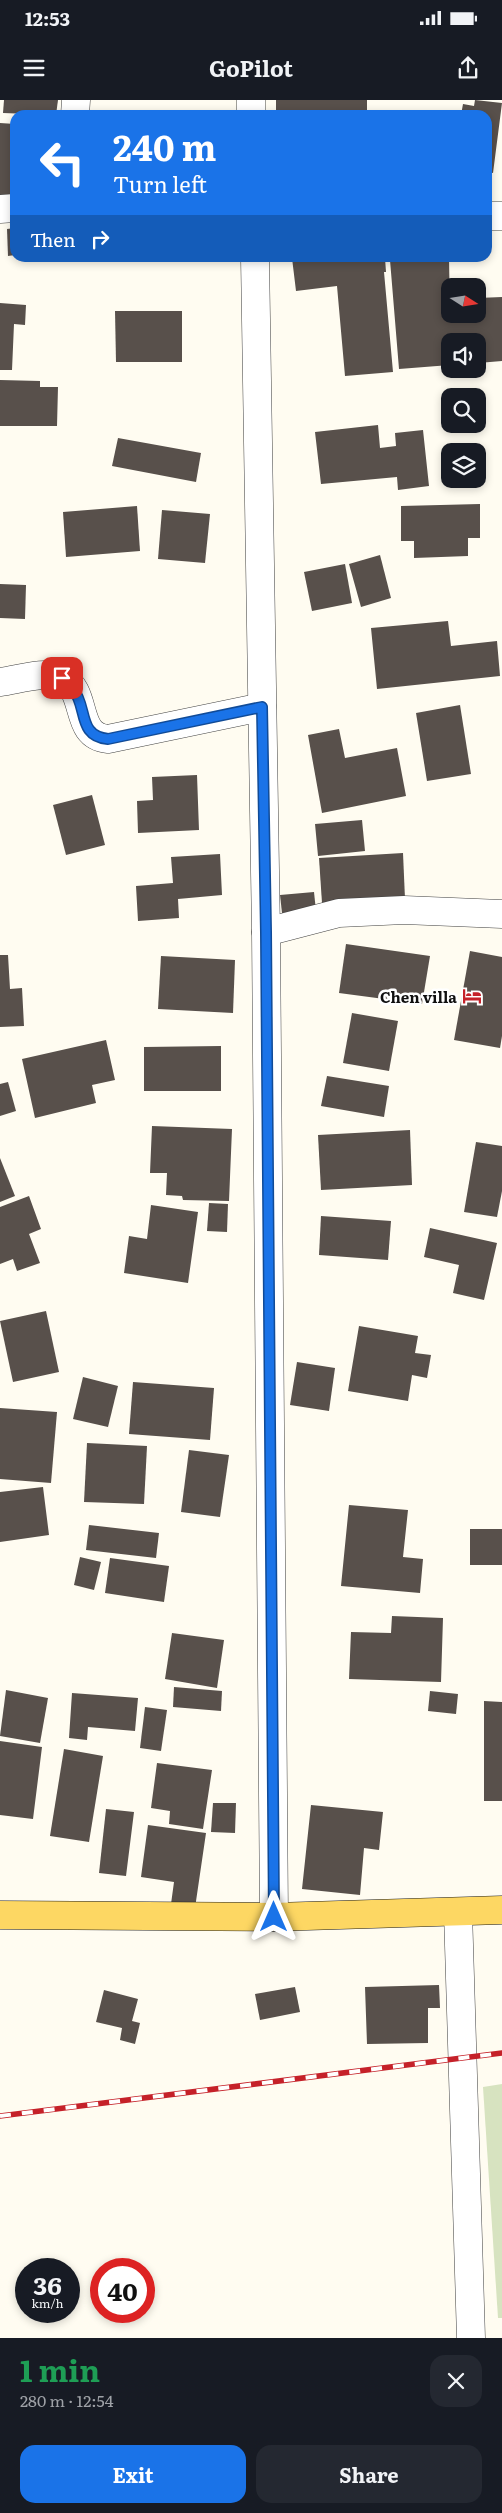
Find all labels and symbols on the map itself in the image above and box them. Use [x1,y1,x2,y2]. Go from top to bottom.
north arrow [441,278,486,322]
pin [41,657,83,699]
place label: Chen villa [380,985,457,1008]
hotel icon: Chen villa [461,985,483,1007]
position arrow [247,1890,299,1942]
speed limit sign: 40 [90,2258,155,2323]

